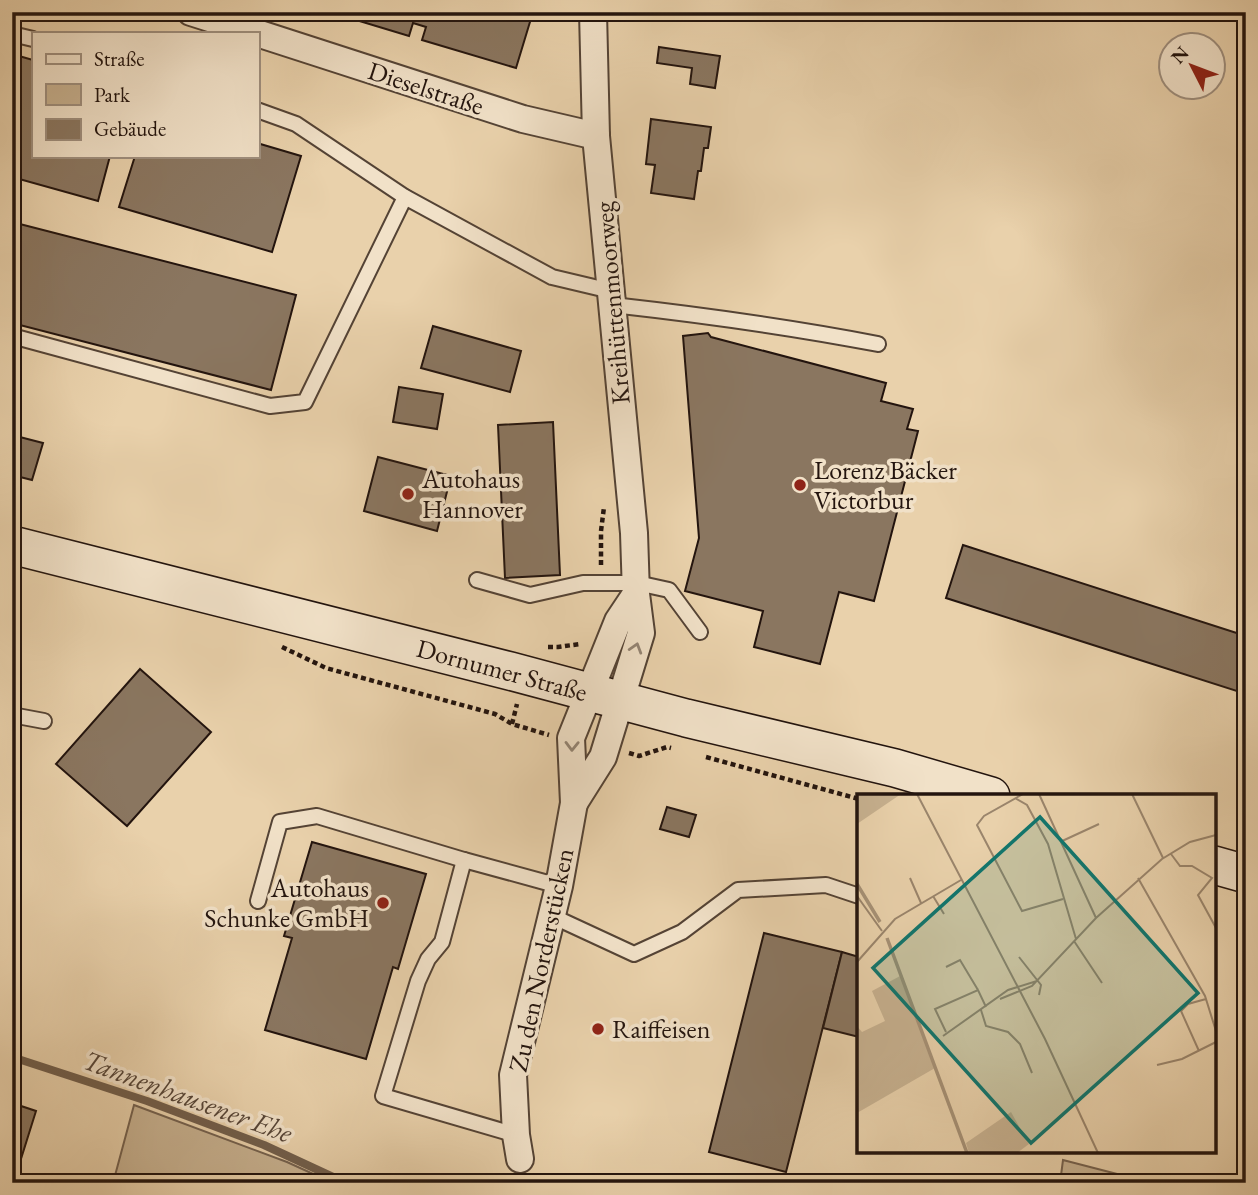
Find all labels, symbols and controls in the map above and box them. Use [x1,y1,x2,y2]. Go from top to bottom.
legend [32,32,259,158]
north arrow [1156,32,1226,102]
text: N [1165,40,1195,69]
text: Straße [94,45,145,72]
street label: Dieselstraße [364,53,488,123]
text: Park [94,81,131,108]
text: Gebäude [94,115,166,142]
street label: Kreihüttenmoorweg [586,199,638,406]
place label: Lorenz Bäcker Victorbur [814,453,957,517]
place label: Autohaus Hannover [421,462,523,526]
marker: Lorenz Bäcker Victorbur [792,477,808,493]
marker: Autohaus Hannover [400,486,416,502]
street label: Dornumer Straße [413,631,591,709]
one-way arrow [627,643,642,655]
one-way arrow [564,742,580,752]
inset map [857,794,1216,1153]
street label: Zu den Norderstücken [501,845,581,1075]
place label: Autohaus Schunke GmbH [204,871,369,935]
marker: Autohaus Schunke GmbH [375,895,391,911]
place label: Raiffeisen [612,1012,711,1046]
marker: Raiffeisen [590,1021,606,1037]
water label: Tannenhausener Ehe [79,1042,298,1151]

